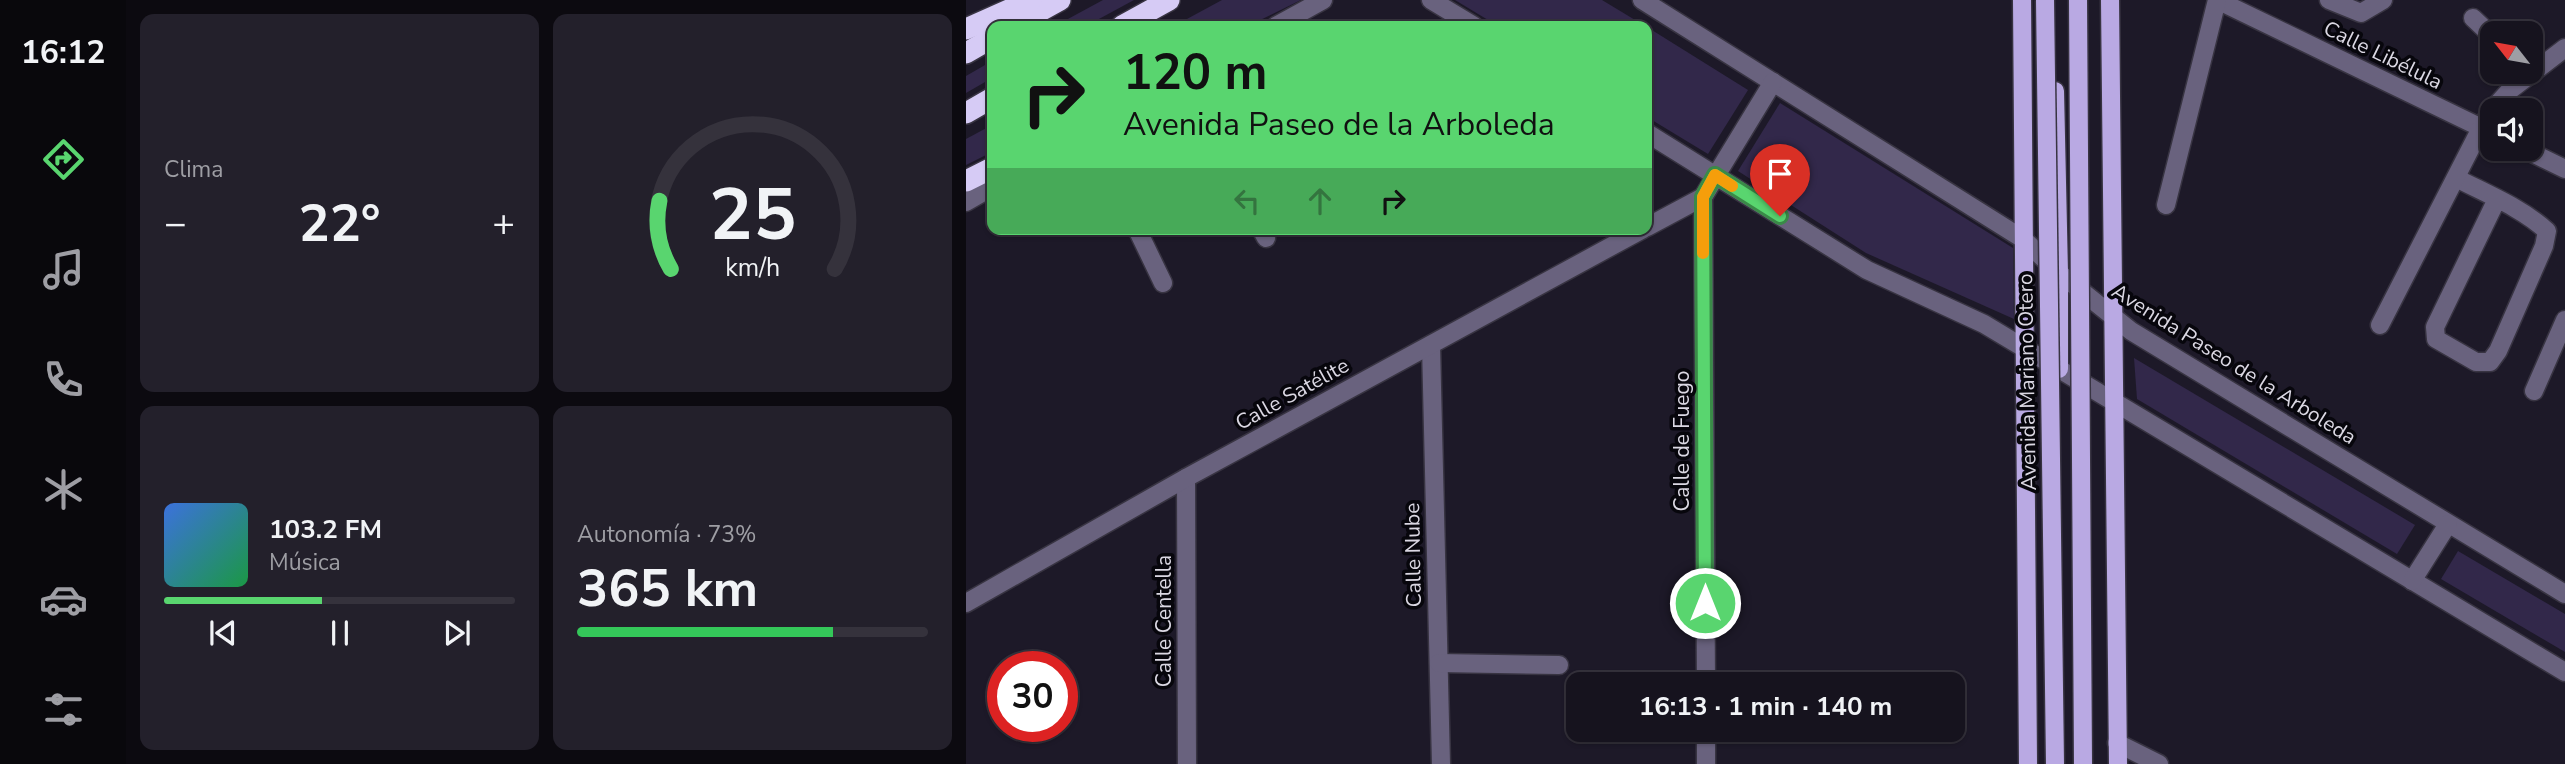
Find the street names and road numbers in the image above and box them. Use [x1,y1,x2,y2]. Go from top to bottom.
street label: Calle Libélula [2319,14,2447,96]
street label: Avenida Mariano Otero [2011,273,2043,491]
street label: Avenida Paseo de la Arboleda [2106,277,2362,451]
street label: Calle Satélite [1230,351,1354,437]
street label: Calle de Fuego [1668,371,1696,511]
street label: Calle Nube [1398,502,1428,608]
street label: Calle Centella [1150,555,1178,687]

